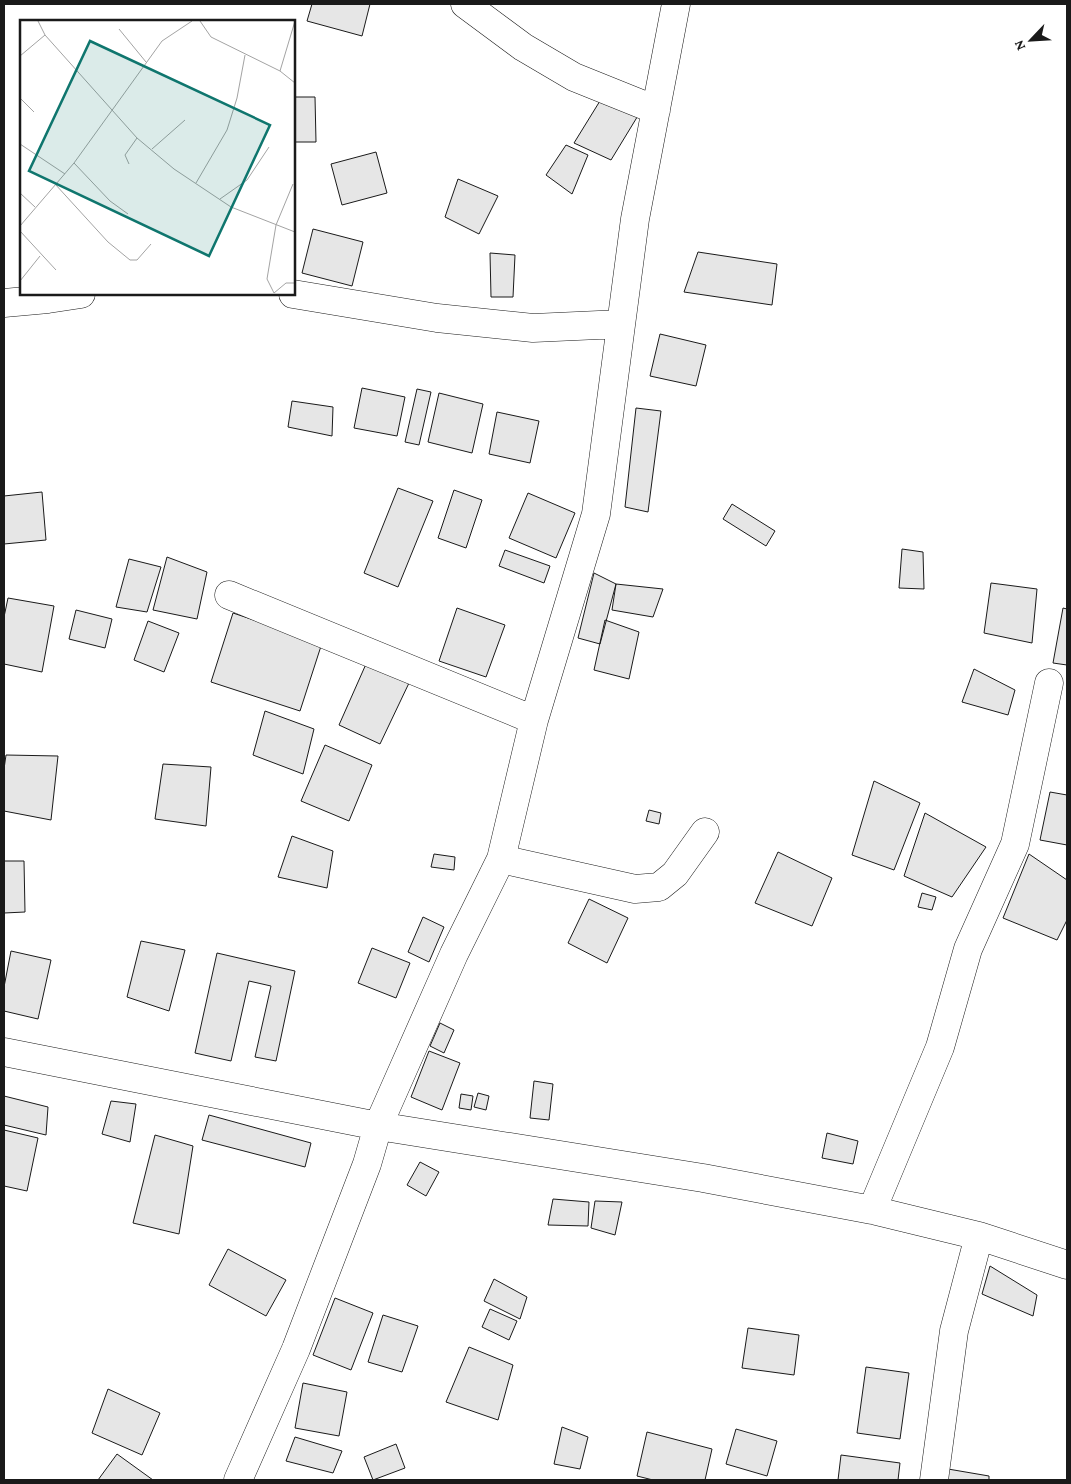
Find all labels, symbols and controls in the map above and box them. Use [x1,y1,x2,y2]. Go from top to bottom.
north arrow [1006,15,1056,65]
inset map [20,20,295,295]
text: N [1010,37,1028,53]

